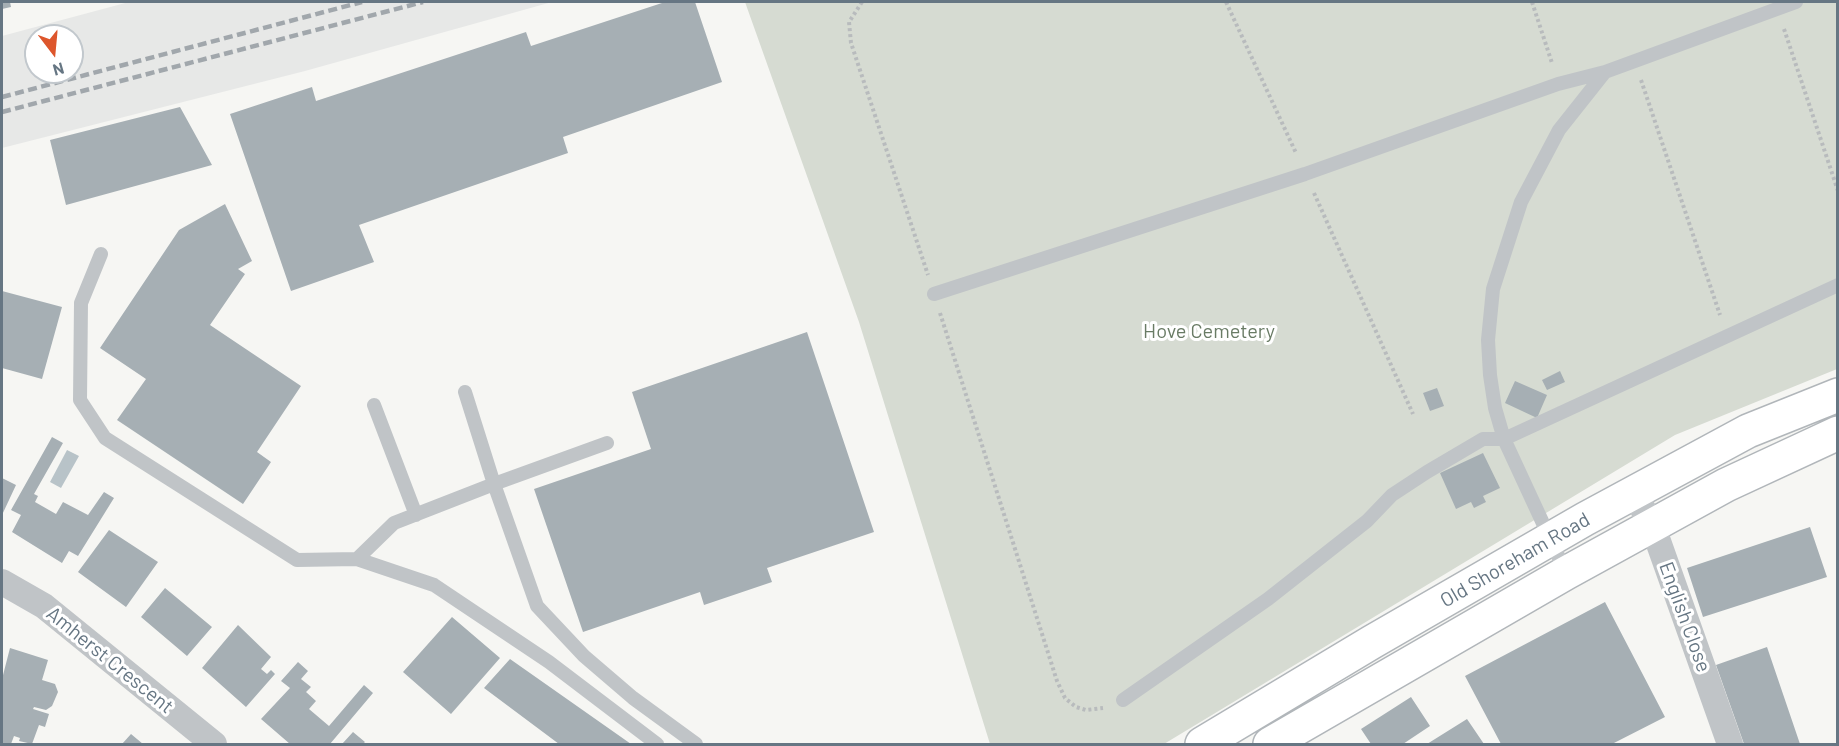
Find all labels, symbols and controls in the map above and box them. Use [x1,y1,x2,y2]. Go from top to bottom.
north arrow [24,24,84,84]
text: N [51,59,66,80]
park label: Hove Cemetery [1143,319,1275,343]
street label: Old Shoreham Road [1436,507,1594,613]
street label: English Close [1654,559,1716,675]
street label: Amherst Crescent [42,601,178,719]

